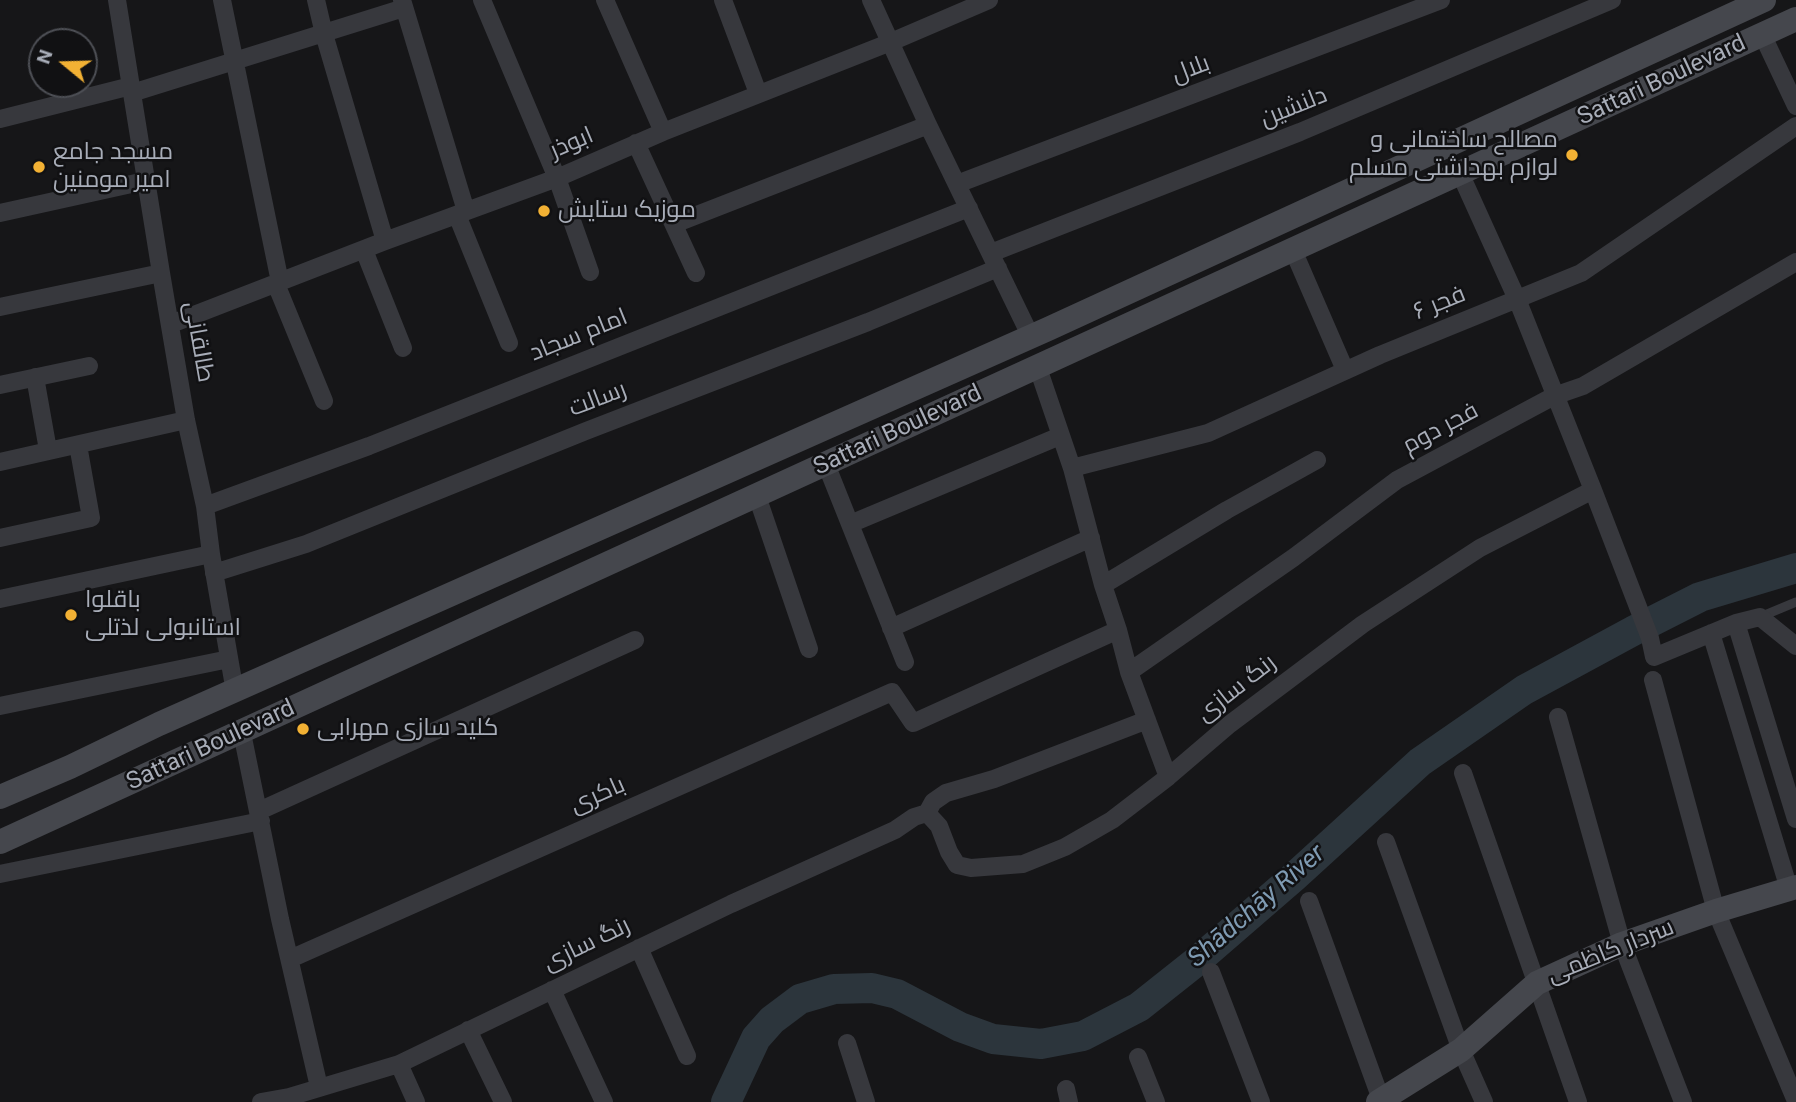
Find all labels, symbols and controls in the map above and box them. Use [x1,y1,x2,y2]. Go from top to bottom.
north arrow [28,28,98,98]
street label: Sattari Boulevard [1573,29,1751,133]
text: N [32,47,58,67]
street label: بلال [1168,50,1214,90]
street label: دلنشین [1256,82,1332,134]
street label: ابوذر [546,122,598,166]
place label: مصالح ساختمانی و لوازم بهداشتی مسلم [1349,127,1558,183]
place label: مسجد جامع امیر مومنین [53,139,173,195]
marker: مصالح ساختمانی و لوازم بهداشتی مسلم [1564,147,1580,163]
marker: مسجد جامع امیر مومنین [31,159,47,175]
place label: موزیک ستایش [558,197,696,225]
marker: موزیک ستایش [536,203,552,219]
street label: فجر ۶ [1410,281,1470,327]
street label: طالقانی [177,299,219,385]
street label: امام سجاد [526,303,632,369]
street label: رسالت [565,376,631,424]
street label: Sattari Boulevard [809,379,987,483]
street label: فجر دوم [1398,397,1484,461]
place label: باقلوا استانبولی لذتلی [85,587,241,643]
marker: باقلوا استانبولی لذتلی [63,607,79,623]
street label: رنگ سازی [1191,649,1283,729]
street label: Sattari Boulevard [122,694,300,798]
place label: کلید سازی مهرابی [317,715,498,743]
marker: کلید سازی مهرابی [295,721,311,737]
street label: باکری [566,771,630,821]
water label: Shādchāy River [1182,839,1332,975]
street label: رنگ سازی [539,912,635,978]
street label: سردار کاظمی [1543,913,1679,991]

